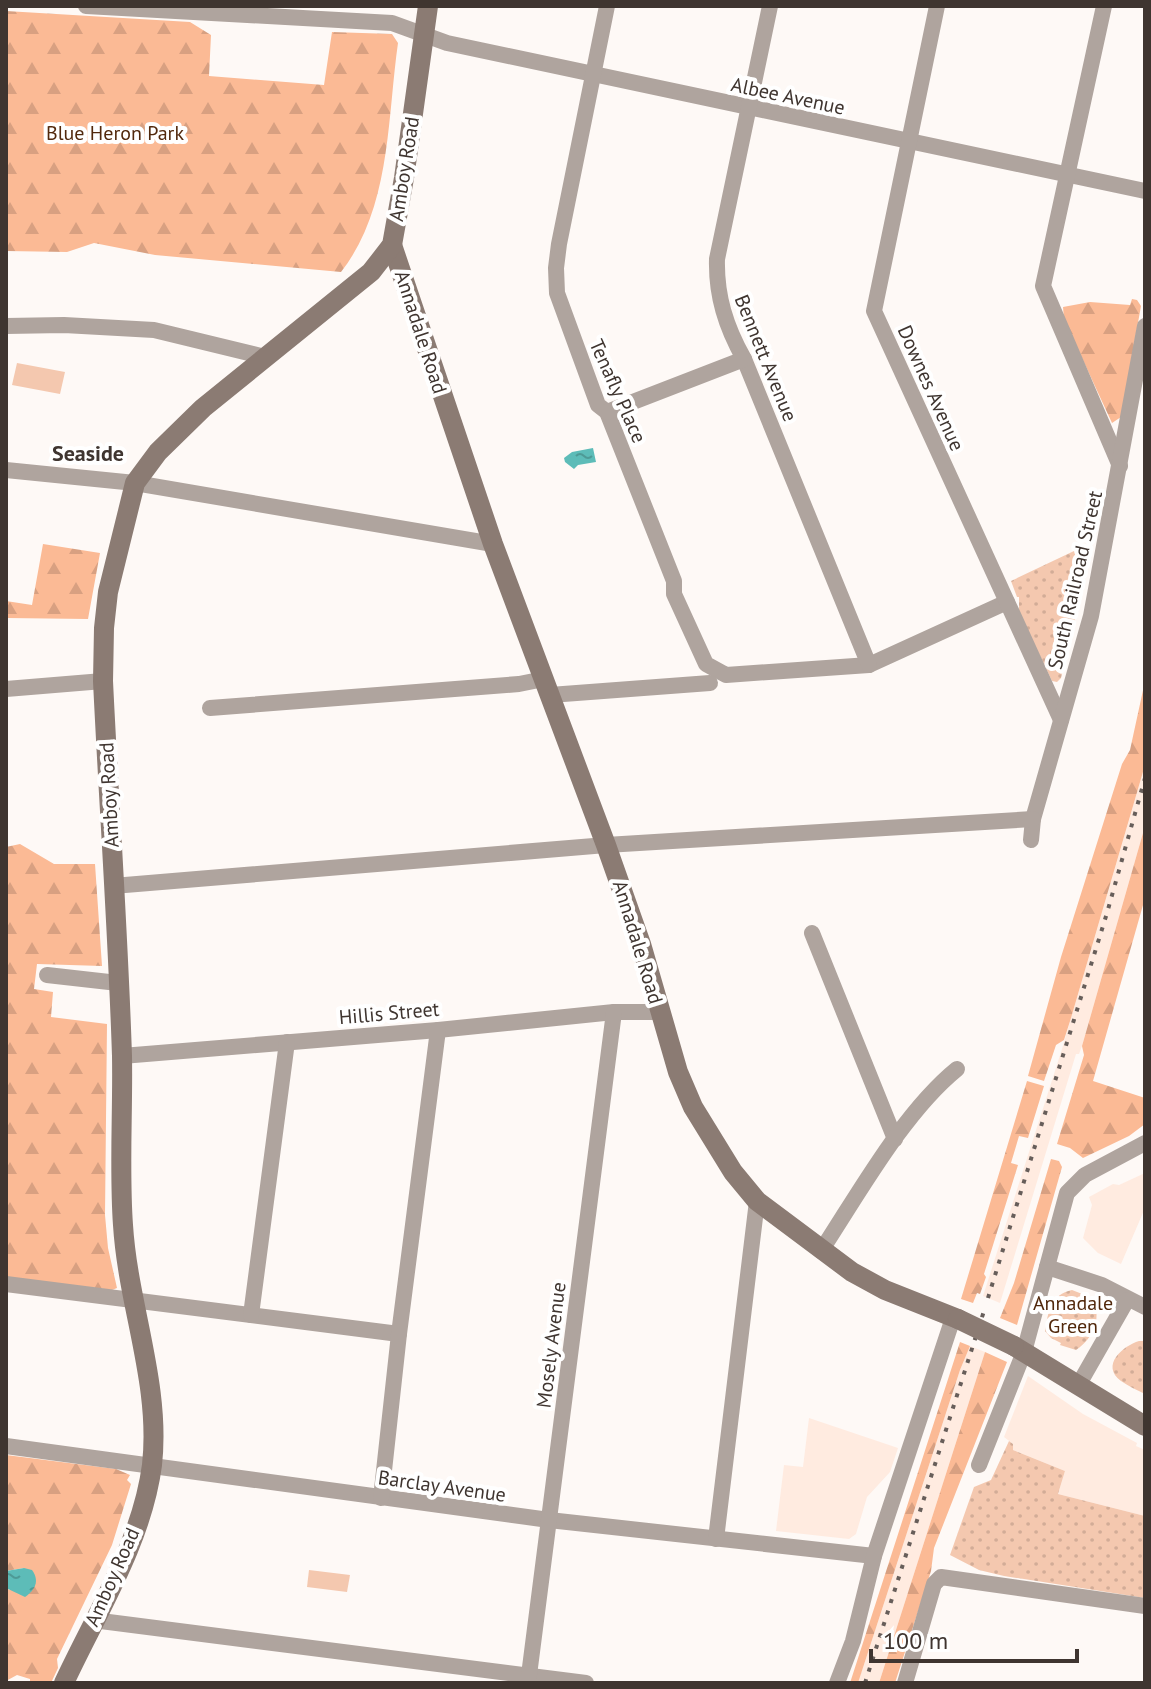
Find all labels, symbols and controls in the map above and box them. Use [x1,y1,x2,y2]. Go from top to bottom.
street label: Albee Avenue [729,71,847,121]
street label: Amboy Road [383,115,425,223]
park label: Blue Heron Park [46,120,184,146]
street label: Annadale Road [389,267,453,397]
street label: Bennett Avenue [729,291,803,425]
street label: Downes Avenue [892,321,970,455]
street label: Tenafly Place [584,335,652,447]
district label: Seaside [52,439,124,467]
street label: South Railroad Street [1042,488,1108,672]
street label: Amboy Road [93,742,125,848]
street label: Annadale Road [607,877,669,1007]
street label: Hillis Street [338,996,440,1030]
street label: Mosely Avenue [530,1281,572,1409]
park label: Annadale Green [1033,1290,1113,1339]
street label: Barclay Avenue [376,1464,508,1508]
street label: Amboy Road [79,1524,145,1630]
scale bar [871,1613,1077,1663]
text: 100 m [883,1625,948,1656]

